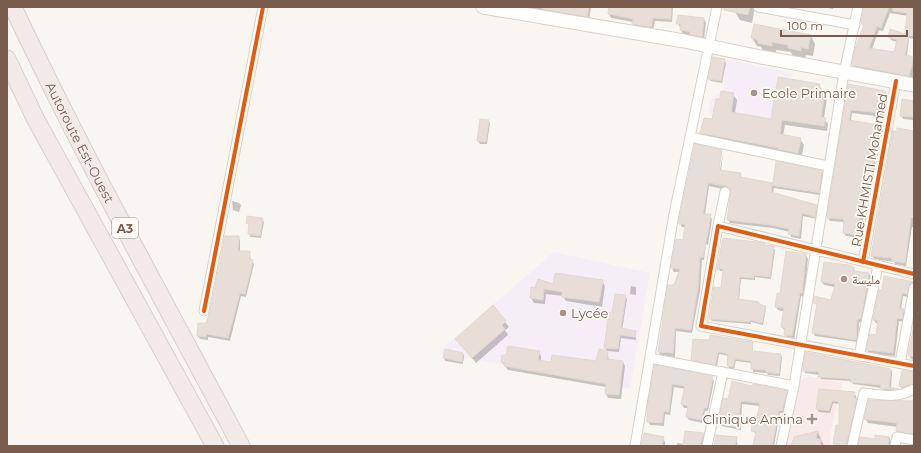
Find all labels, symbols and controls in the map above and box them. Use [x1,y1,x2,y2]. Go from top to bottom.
scale bar [781,12,907,38]
text: 100 m [787,18,823,33]
street label: Autoroute Est-Ouest [42,79,118,206]
place label: Ecole Primaire [762,85,856,101]
marker: Ecole Primaire [749,88,759,98]
street label: Rue KHMISTI Mohamed [848,92,890,248]
road number: A3 [112,218,138,238]
place label: مليسة [852,271,880,287]
marker: مليسة [839,274,849,284]
place label: Lycée [571,305,609,321]
marker: Lycée [558,308,568,318]
place label: Clinique Amina [703,411,803,427]
marker: Clinique Amina [806,413,818,425]

